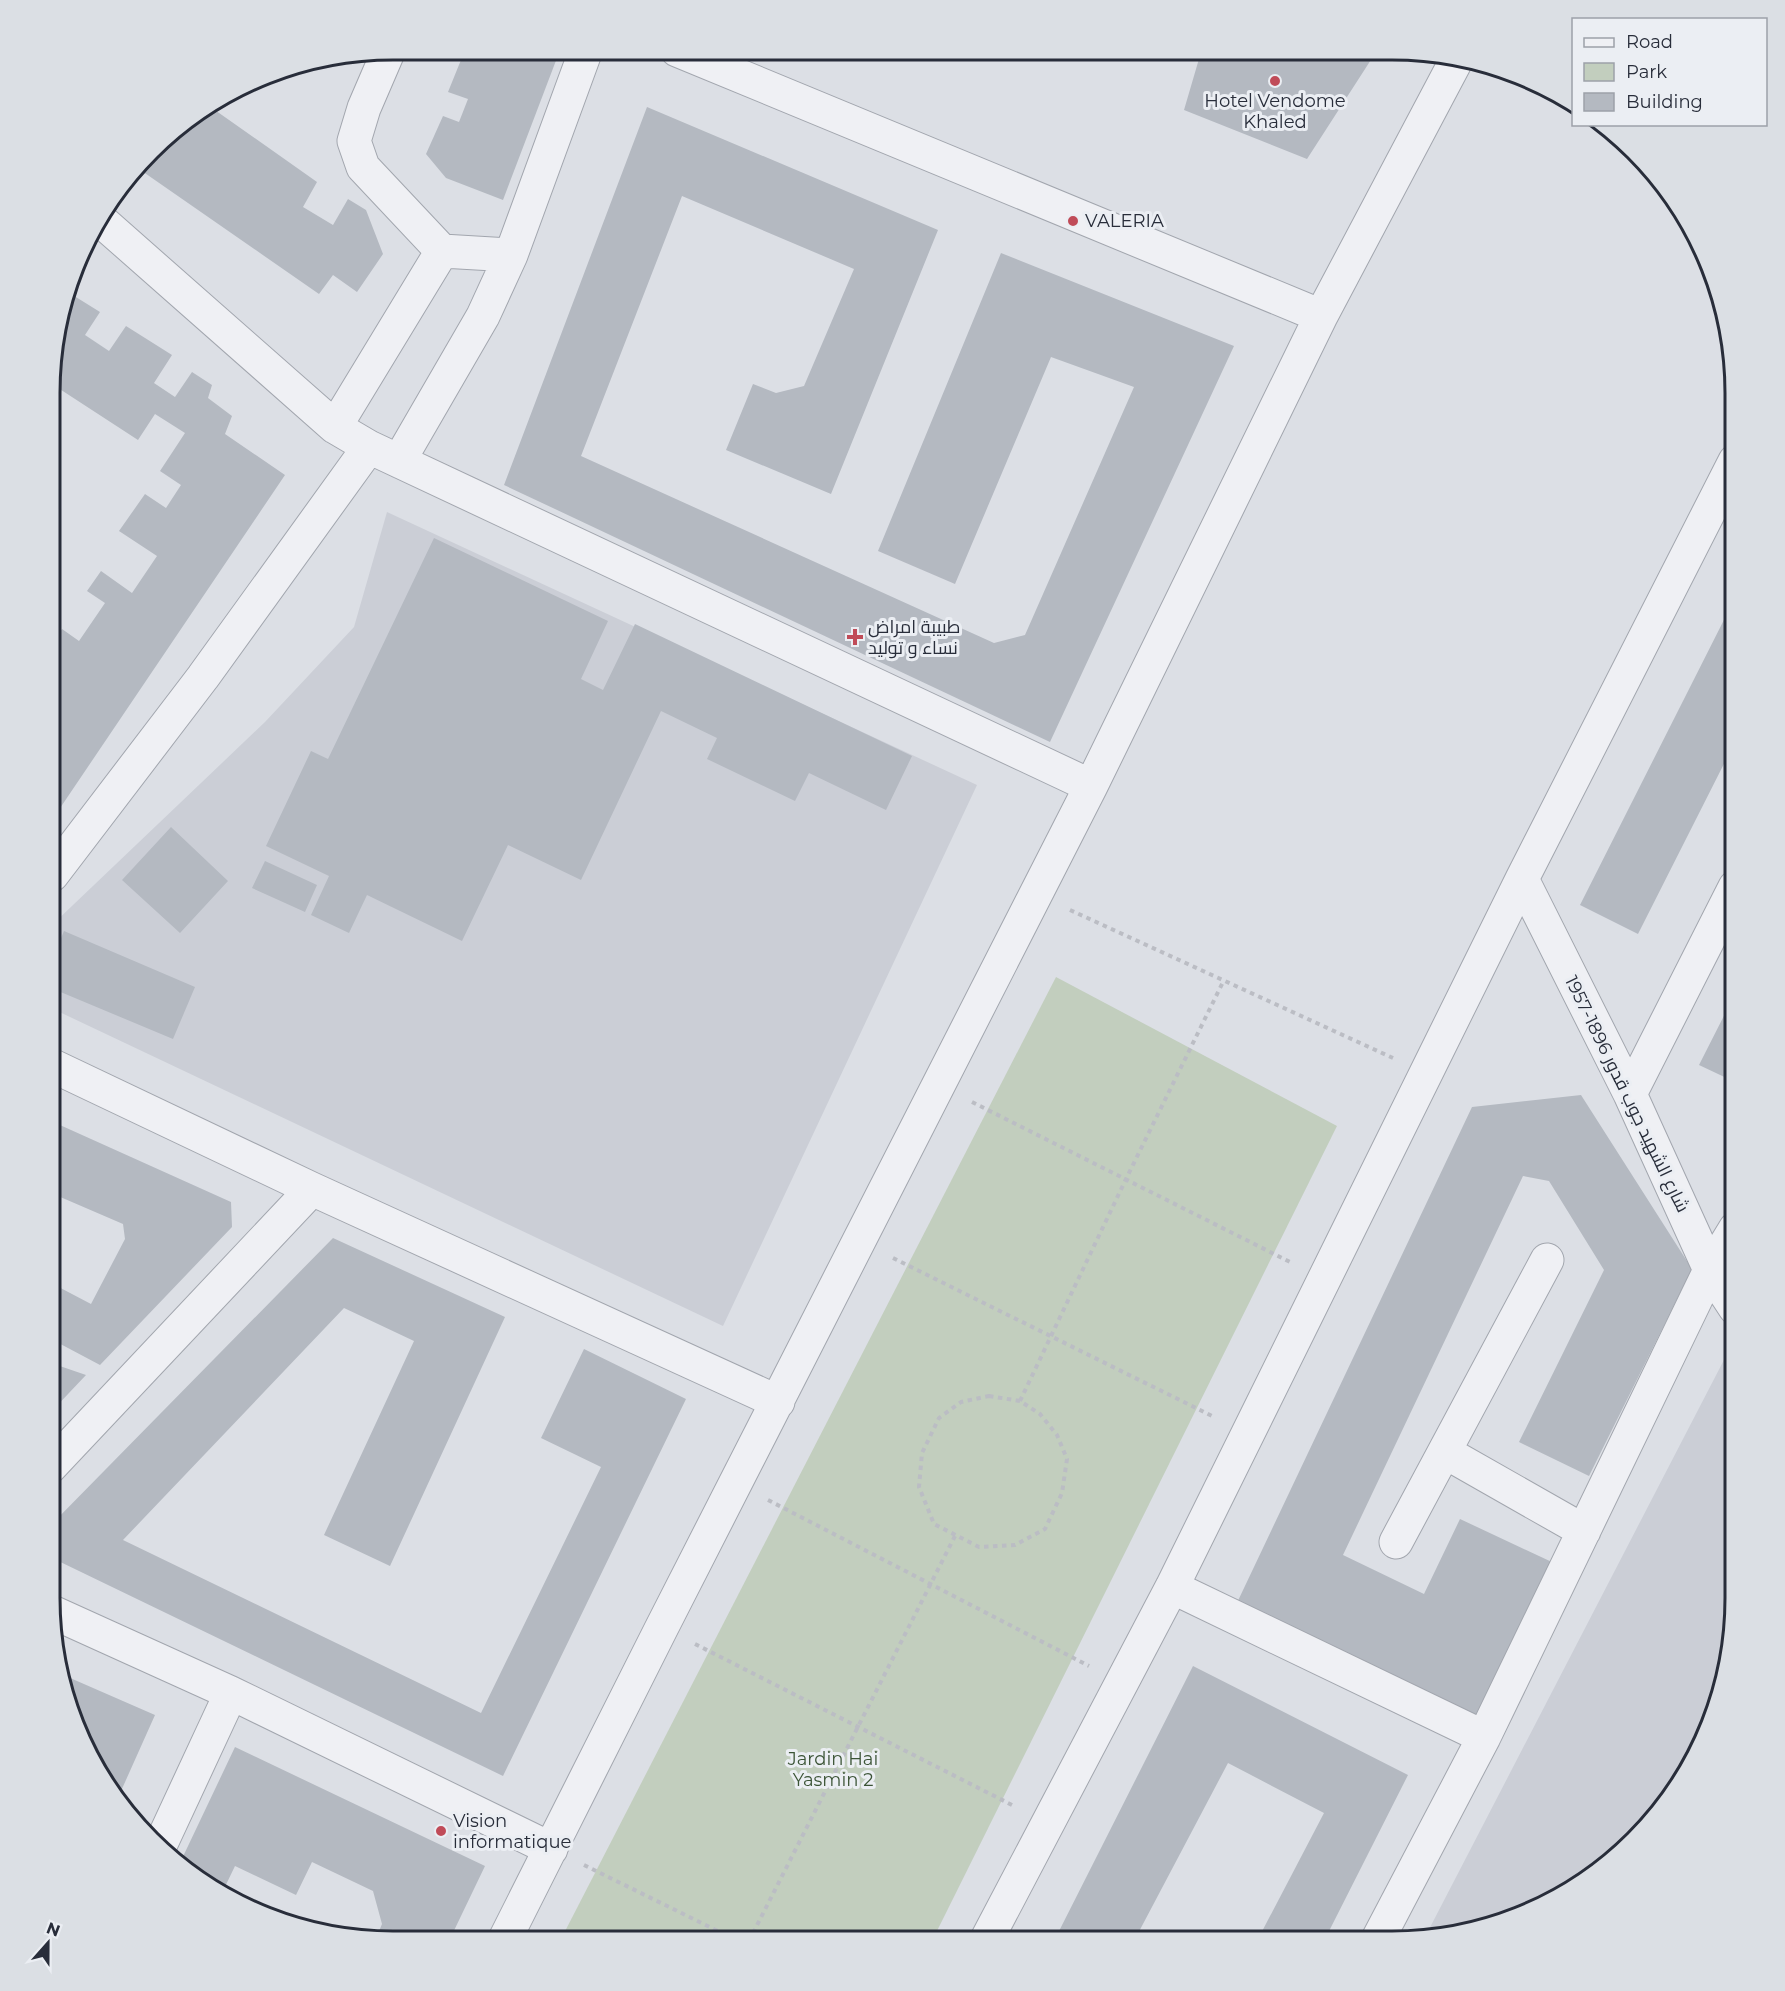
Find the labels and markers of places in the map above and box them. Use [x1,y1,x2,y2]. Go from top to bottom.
marker: Hotel Vendome Khaled [1268,74,1282,88]
place label: Hotel Vendome Khaled [1204,90,1346,133]
place label: VALERIA [1085,210,1164,232]
marker: VALERIA [1066,214,1080,228]
place label: طبيبة امراض نساء و توليد [868,616,960,659]
marker: طبيبة امراض نساء و توليد [846,628,864,646]
place label: Vision informatique [453,1810,571,1853]
marker: Vision informatique [434,1824,448,1838]

